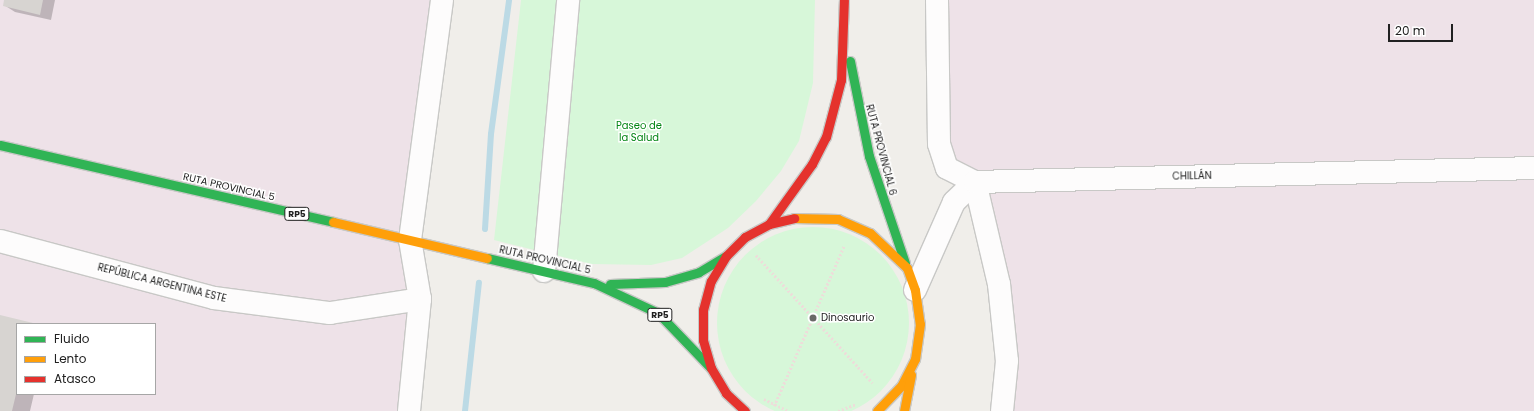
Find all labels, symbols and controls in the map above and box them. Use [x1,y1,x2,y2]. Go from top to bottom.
scale bar [1390,16,1455,42]
text: 20 m [1395,22,1425,39]
street label: RUTA PROVINCIAL 6 [863,103,899,197]
park label: Paseo de la Salud [616,119,662,142]
street label: CHILLÁN [1172,170,1212,182]
street label: RUTA PROVINCIAL 5 [182,171,276,203]
road number: RP5 [284,207,310,221]
street label: RUTA PROVINCIAL 5 [498,244,592,276]
street label: REPÚBLICA ARGENTINA ESTE [96,261,228,305]
road number: RP5 [647,308,673,322]
place label: Dinosaurio [821,312,874,324]
marker: Dinosaurio [808,313,818,323]
legend [16,323,156,395]
text: Fluido [54,330,89,347]
text: Lento [54,350,86,367]
text: Atasco [54,370,96,387]

